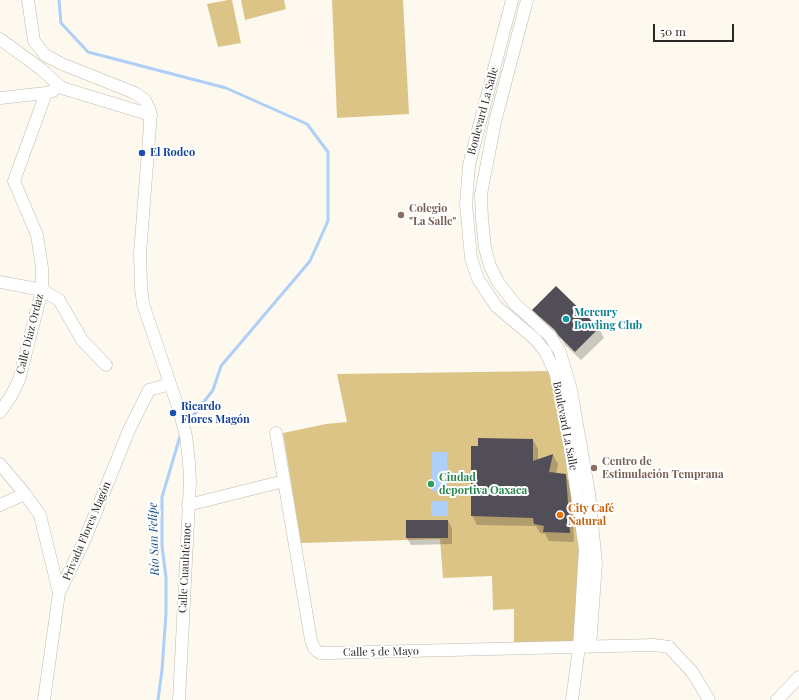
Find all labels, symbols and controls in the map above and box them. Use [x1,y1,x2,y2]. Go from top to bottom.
scale bar [655,16,736,42]
text: 50 m [660,23,686,39]
street label: Boulevard La Salle [465,66,501,156]
place label: El Rodeo [150,146,195,160]
marker: El Rodeo [137,148,147,158]
place label: Colegio "La Salle" [409,202,456,228]
marker: Colegio "La Salle" [396,210,406,220]
street label: Calle Díaz Ordaz [14,293,46,375]
place label: Mercury Bowling Club [574,306,642,332]
marker: Mercury Bowling Club [561,314,571,324]
street label: Boulevard La Salle [550,380,580,472]
place label: Ricardo Flores Magón [181,400,250,426]
marker: Ricardo Flores Magón [168,408,178,418]
place label: Centro de Estimulación Temprana [602,455,724,481]
marker: Centro de Estimulación Temprana [589,463,599,473]
place label: Ciudad deportiva Oaxaca [439,471,527,497]
street label: Privada Flores Magón [60,479,114,583]
marker: Ciudad deportiva Oaxaca [426,479,436,489]
water label: Río San Felipe [146,502,162,576]
place label: City Café Natural [568,502,614,528]
marker: City Café Natural [555,510,565,520]
street label: Calle Cuauhtémoc [176,523,194,613]
street label: Calle 5 de Mayo [343,645,419,659]

